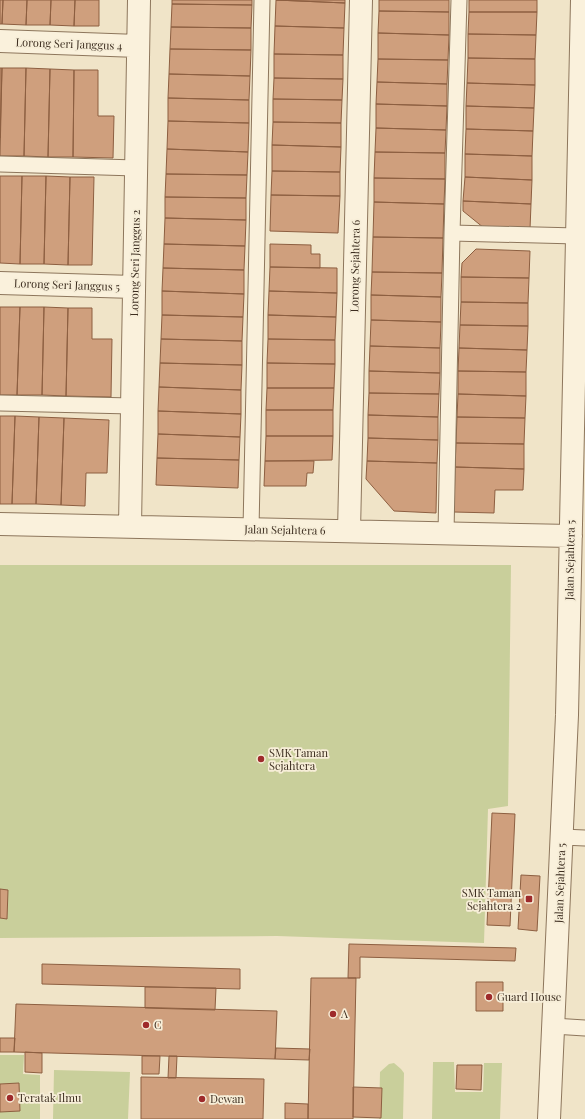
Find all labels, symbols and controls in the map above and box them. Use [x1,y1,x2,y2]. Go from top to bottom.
street label: Lorong Seri Janggus 4 [15,34,123,53]
street label: Lorong Seri Janggus 2 [126,209,143,317]
street label: Lorong Sejahtera 6 [346,219,363,312]
street label: Lorong Seri Janggus 5 [14,275,121,294]
street label: Jalan Sejahtera 5 [561,519,578,601]
street label: Jalan Sejahtera 6 [243,521,326,538]
place label: SMK Taman Sejahtera [269,745,329,773]
marker: SMK Taman Sejahtera [256,754,266,764]
street label: Jalan Sejahtera 5 [551,842,568,924]
place label: SMK Taman Sejahtera 2 [462,885,521,913]
marker: SMK Taman Sejahtera 2 [524,894,534,904]
place label: Guard House [497,989,562,1004]
marker: Guard House [484,992,494,1002]
place label: A [340,1006,348,1021]
marker: A [328,1009,338,1019]
place label: C [154,1017,162,1032]
marker: C [141,1020,151,1030]
place label: Teratak Ilmu [18,1090,82,1105]
place label: Dewan [210,1091,244,1106]
marker: Teratak Ilmu [5,1093,15,1103]
marker: Dewan [197,1094,207,1104]

